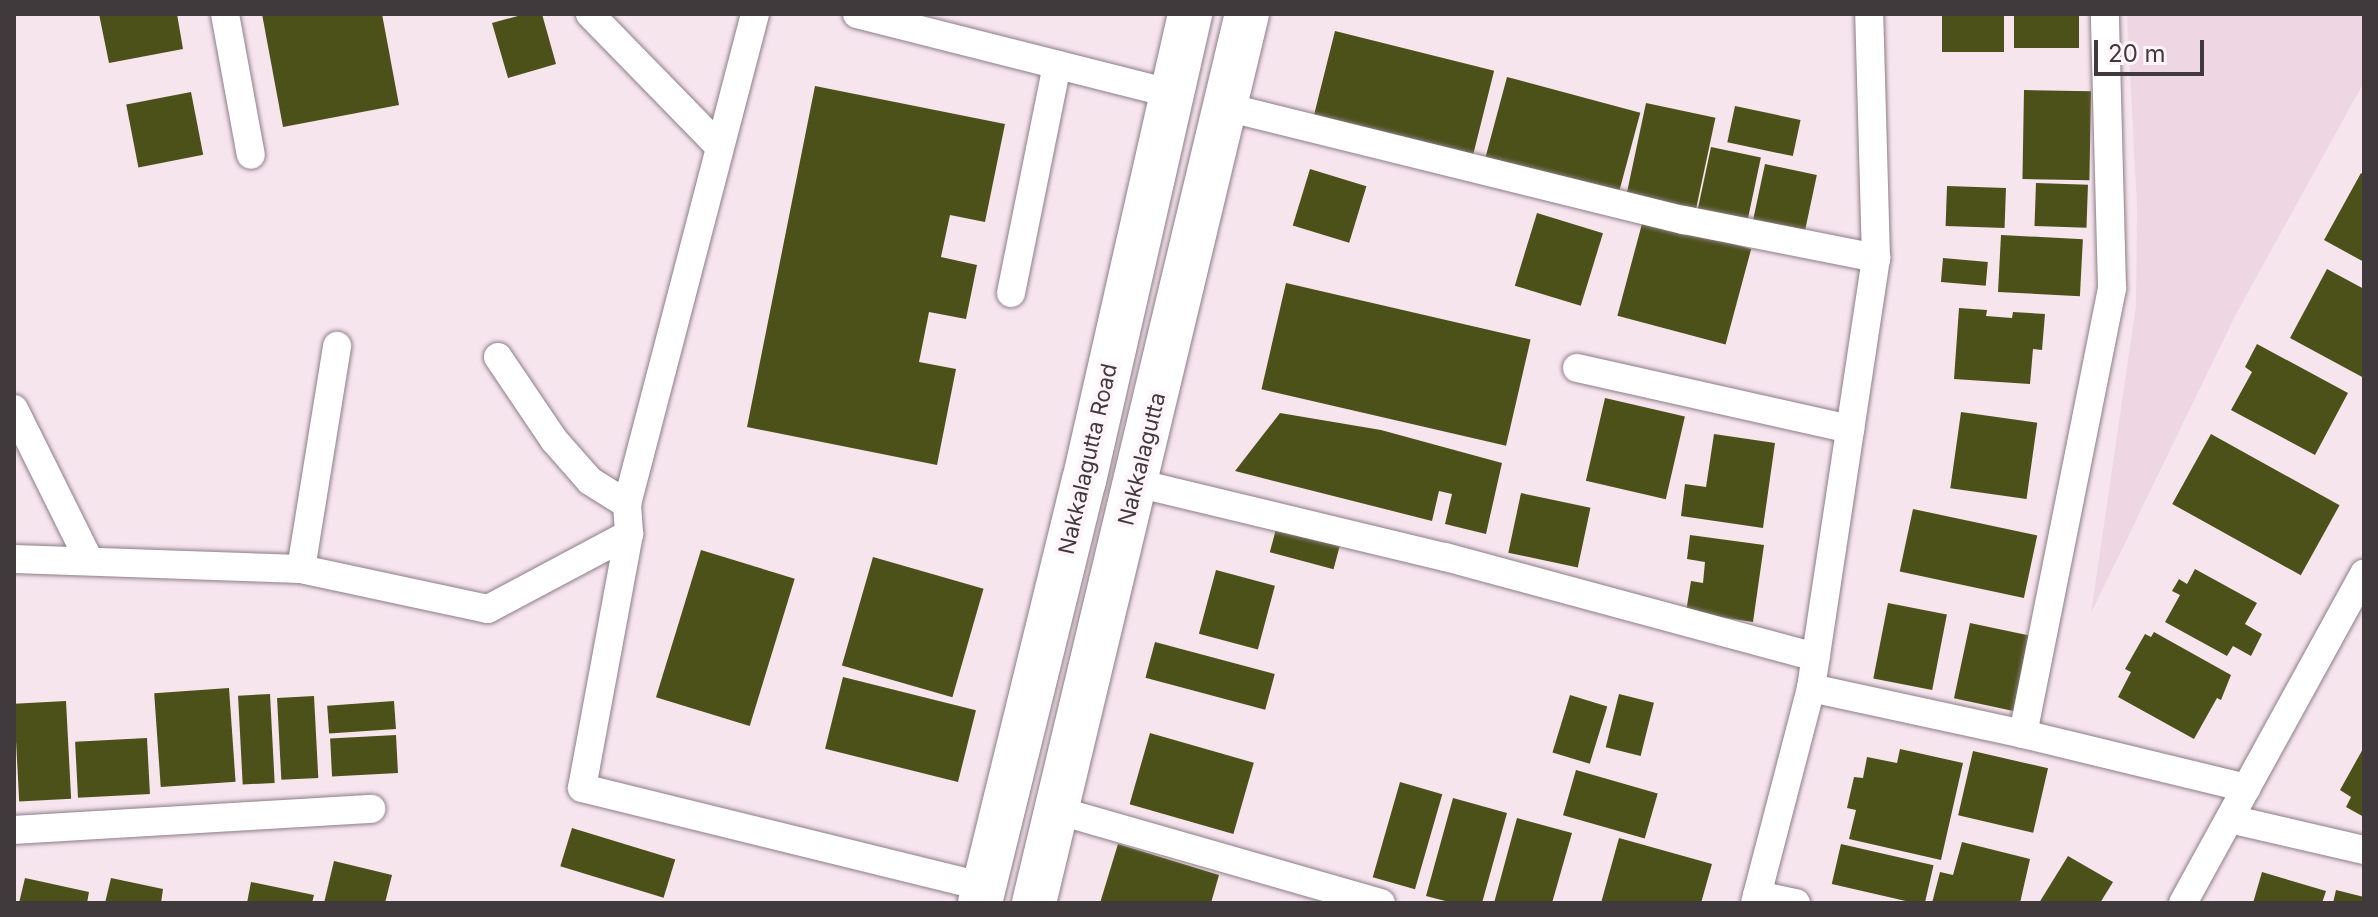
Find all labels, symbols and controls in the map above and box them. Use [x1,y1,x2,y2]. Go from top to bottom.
scale bar [2098,24,2208,74]
text: 20 m [2108,39,2166,68]
street label: Nakkalagutta Road [1053,361,1123,557]
street label: Nakkalagutta [1113,390,1171,528]

